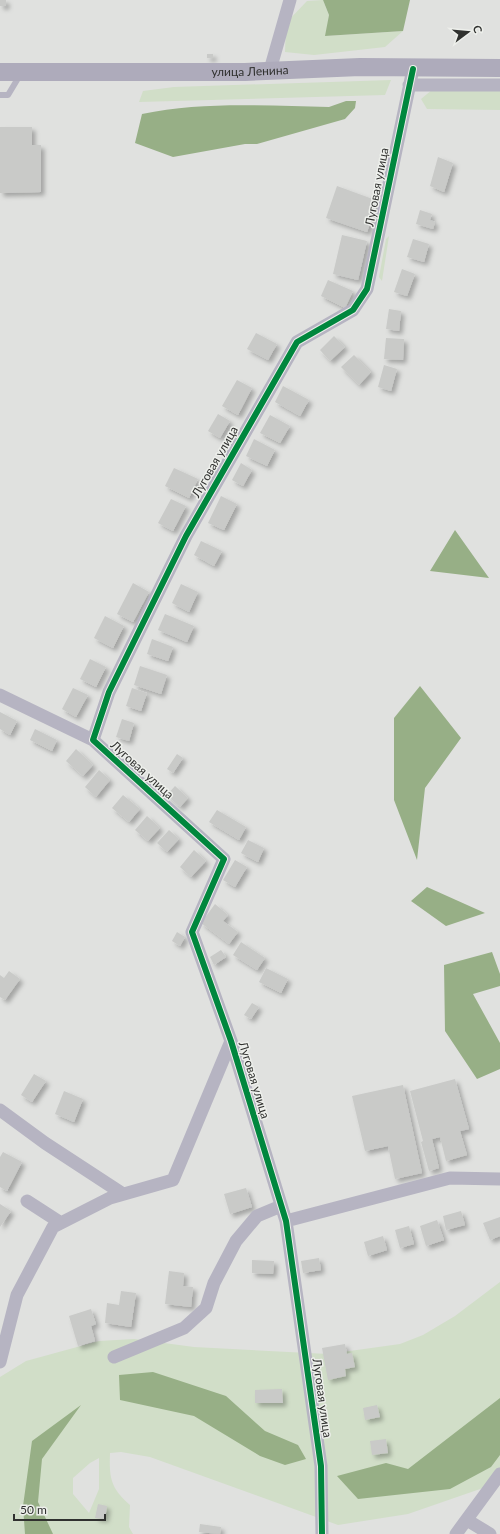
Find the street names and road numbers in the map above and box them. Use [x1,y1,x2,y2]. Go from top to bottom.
street label: улица Ленина [211,62,289,79]
street label: Луговая улица [361,146,392,229]
street label: Луговая улица [188,423,241,501]
street label: Луговая улица [107,737,177,802]
street label: Луговая улица [235,1038,273,1120]
street label: Луговая улица [309,1356,335,1439]

